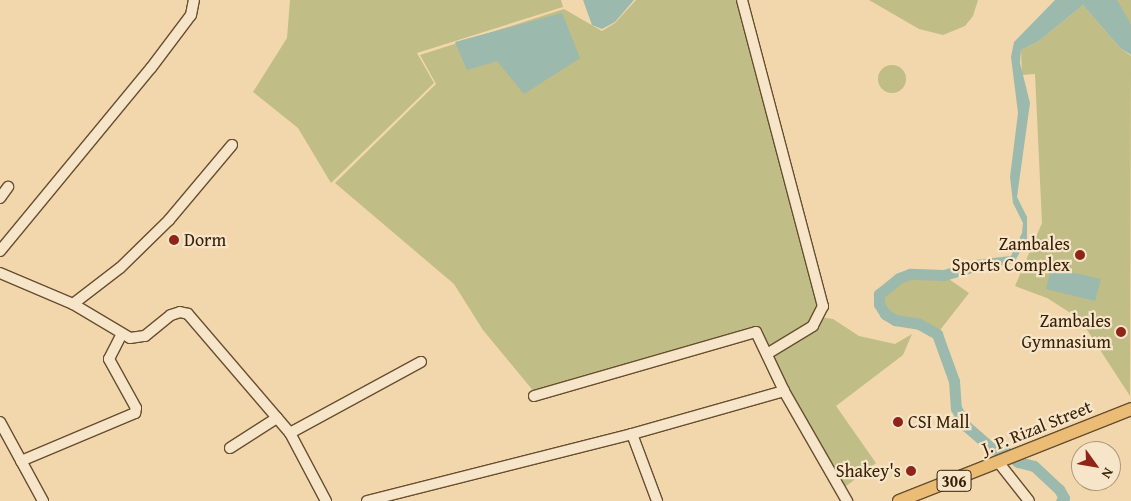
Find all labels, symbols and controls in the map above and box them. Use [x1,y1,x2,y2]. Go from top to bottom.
place label: Dorm [184,229,226,251]
marker: Dorm [168,234,180,246]
place label: Zambales Sports Complex [952,234,1070,276]
marker: Zambales Sports Complex [1074,249,1086,261]
place label: Zambales Gymnasium [1021,311,1111,354]
marker: Zambales Gymnasium [1115,326,1127,338]
street label: J. P. Rizal Street [979,396,1095,460]
place label: CSI Mall [908,411,969,433]
marker: CSI Mall [892,416,904,428]
north arrow [1071,441,1121,491]
place label: Shakey's [836,460,901,482]
text: N [1097,464,1119,483]
marker: Shakey's [905,465,917,477]
road number: 306 [936,468,972,494]

